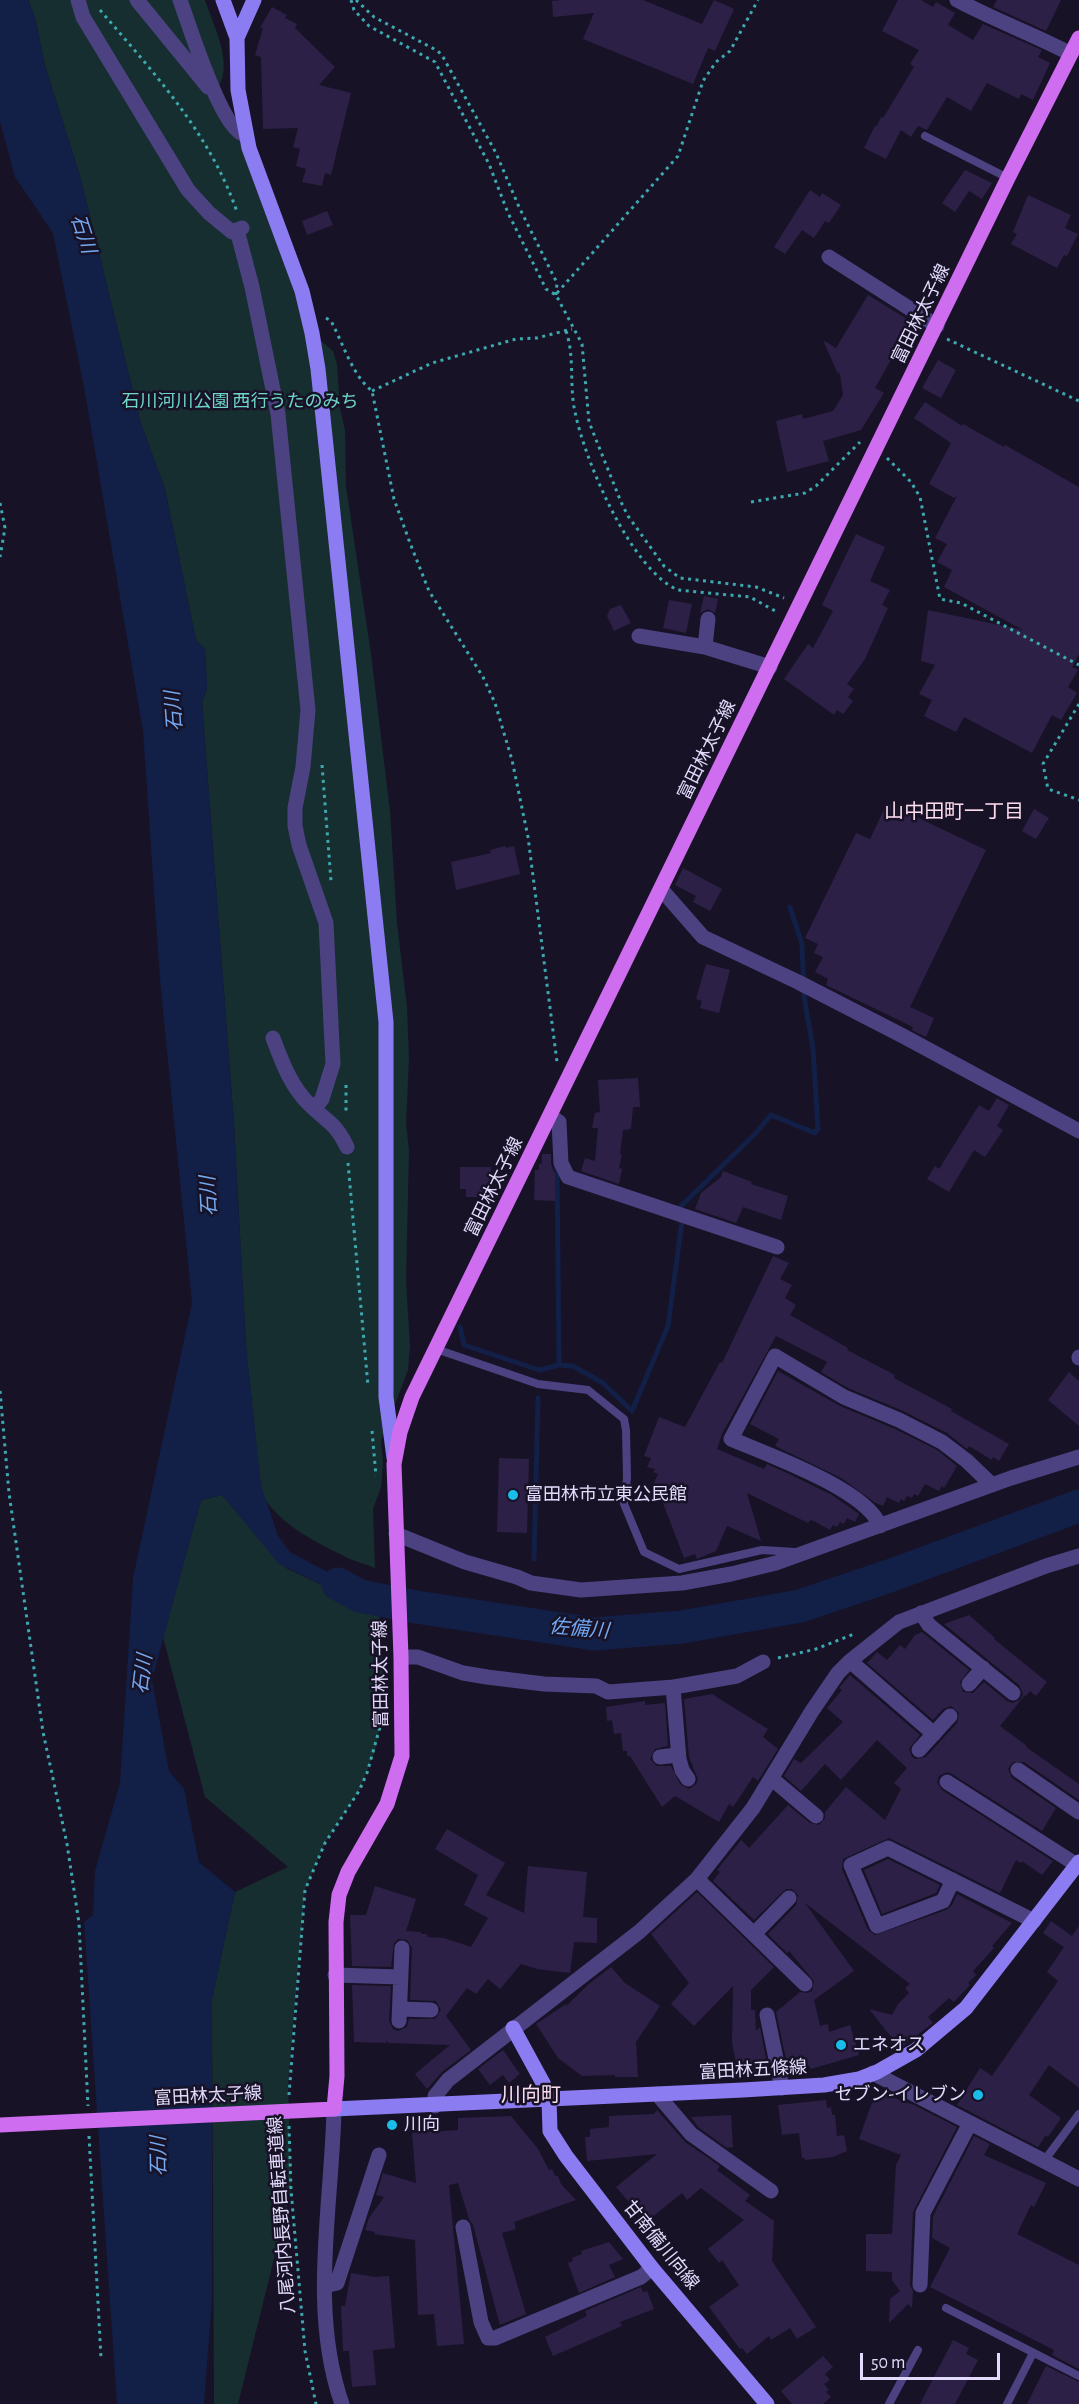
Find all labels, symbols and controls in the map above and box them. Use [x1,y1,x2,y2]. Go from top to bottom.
water label: 石川 [65,211,101,257]
street label: 富田林太子線 [888,261,954,367]
park label: 石川河川公園 西行うたのみち [122,391,358,413]
water label: 石川 [161,690,187,732]
street label: 富田林太子線 [674,697,740,803]
district label: 山中田町一丁目 [884,800,1024,824]
street label: 富田林太子線 [461,1134,527,1240]
water label: 石川 [196,1175,222,1217]
place label: 富田林市立東公民館 [525,1484,687,1506]
marker: 富田林市立東公民館 [506,1488,520,1502]
water label: 佐備川 [548,1614,610,1644]
street label: 富田林太子線 [369,1620,393,1728]
water label: 石川 [129,1653,157,1695]
place label: エネオス [853,2034,925,2056]
marker: エネオス [834,2038,848,2052]
street label: 富田林五條線 [699,2056,807,2084]
street label: 富田林太子線 [154,2082,262,2110]
district label: 川向町 [501,2083,561,2107]
place label: セブン-イレブン [834,2084,966,2106]
marker: セブン-イレブン [971,2088,985,2102]
place label: 川向 [404,2114,440,2136]
street label: 八尾河内長野自転車道線 [264,2115,300,2315]
marker: 川向 [385,2118,399,2132]
water label: 石川 [147,2136,171,2176]
street label: 甘南備川向線 [619,2196,703,2294]
scale bar [863,2341,1002,2379]
text: 50 m [871,2354,905,2372]

